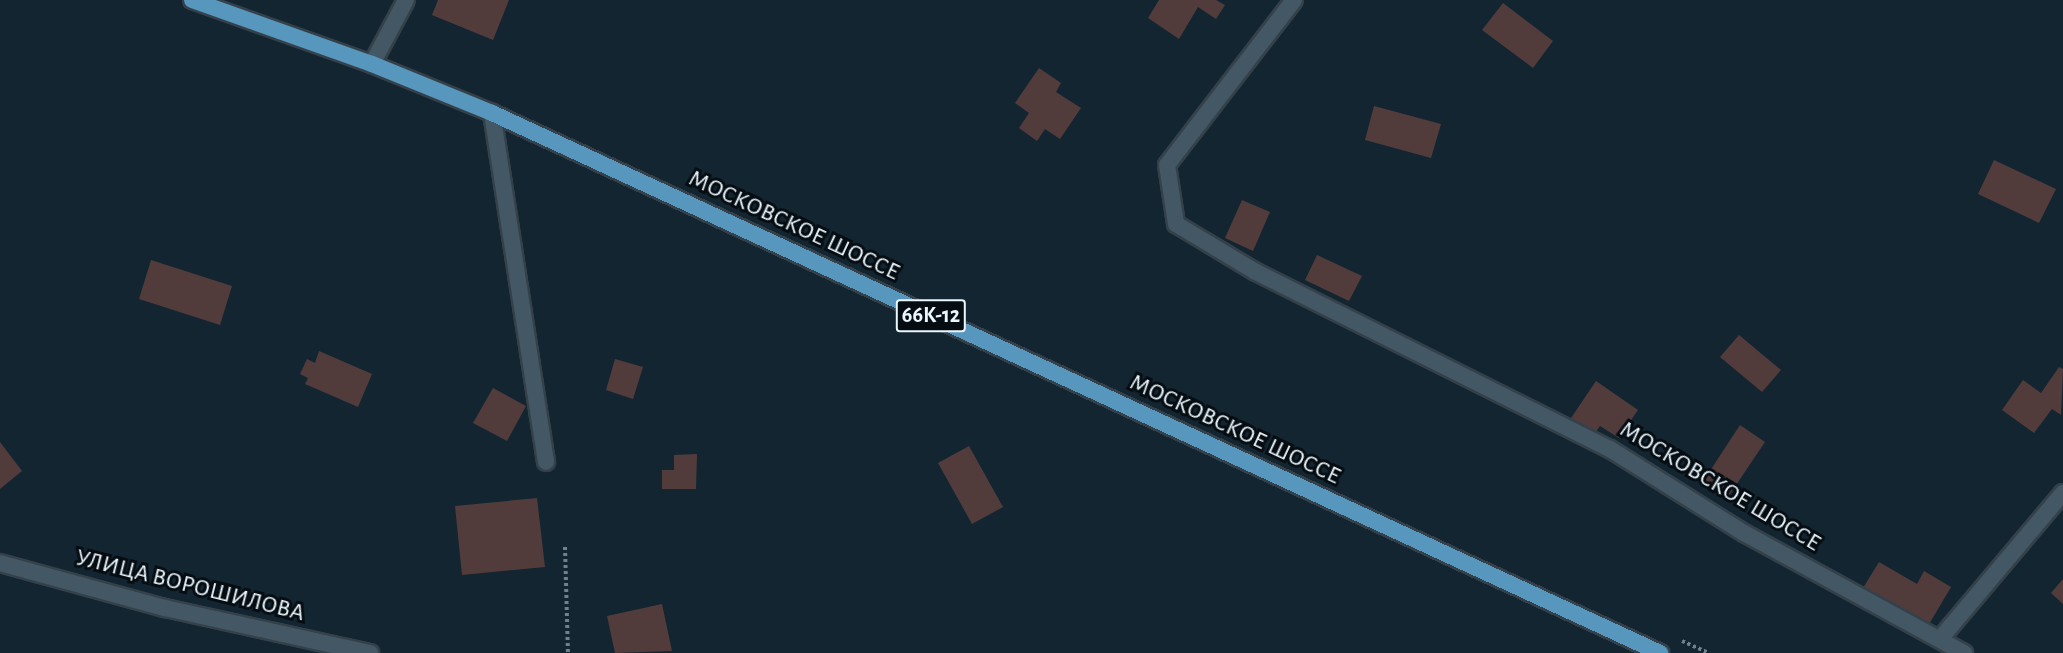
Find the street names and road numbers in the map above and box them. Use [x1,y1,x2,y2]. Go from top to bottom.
street label: МОСКОВСКОЕ ШОССЕ [684,164,904,288]
road number: 66К-12 [895,297,967,335]
street label: МОСКОВСКОЕ ШОССЕ [1125,368,1345,492]
street label: МОСКОВСКОЕ ШОССЕ [1614,415,1826,559]
street label: УЛИЦА ВОРОШИЛОВА [73,544,307,628]

